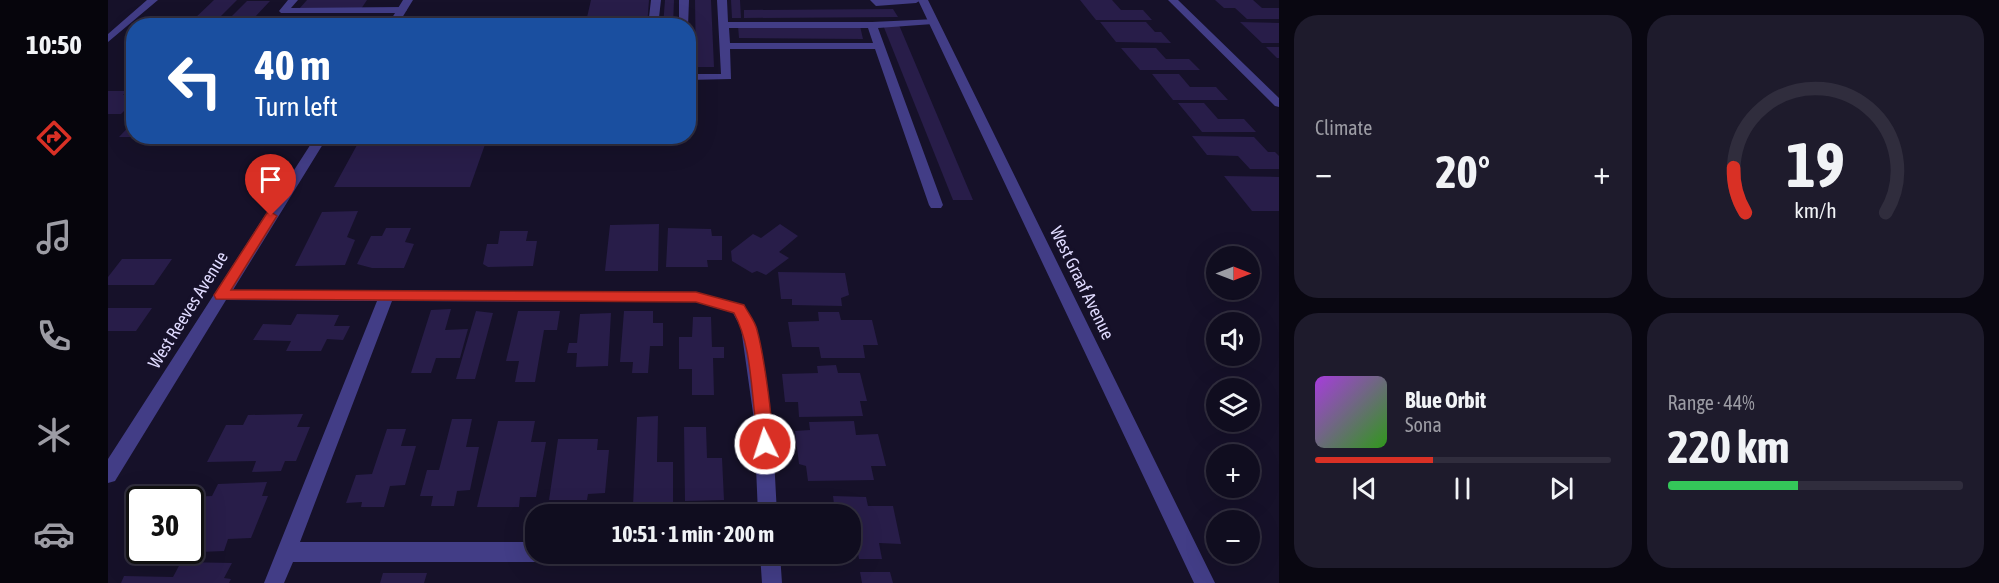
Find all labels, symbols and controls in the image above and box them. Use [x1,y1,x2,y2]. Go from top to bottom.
text: 10:50 [26,29,82,60]
text: 40 m [255,41,330,89]
icon: left [156,42,234,120]
text: Turn left [255,91,338,122]
text: Climate [1315,116,1372,139]
icon: directions [33,117,75,159]
text: 19 [1786,129,1845,200]
text: 20° [1435,146,1490,198]
text: − [1315,153,1332,191]
text: + [1593,153,1610,191]
pin [245,154,296,216]
icon: arrive [254,163,287,196]
text: km/h [1794,199,1837,224]
icon: music [33,216,75,258]
street label: West Graaf Avenue [1046,223,1119,343]
north arrow [1206,246,1260,300]
map controls [1206,246,1260,564]
street label: West Reeves Avenue [143,247,232,372]
button: sound [1206,312,1260,366]
icon: phone [33,315,75,357]
button: layers [1206,378,1260,432]
text: Blue Orbit [1405,387,1486,413]
text: Range · 44% [1668,391,1755,414]
position arrow [733,412,797,476]
text: Sona [1405,413,1442,436]
icon: climate [33,414,75,456]
text: 220 km [1668,421,1789,473]
button: + [1206,444,1260,498]
icon: previous [1348,472,1381,505]
icon: pause [1446,472,1479,505]
icon: next [1545,472,1578,505]
speed limit sign: 30 [126,486,204,564]
button: − [1206,510,1260,564]
icon: car [33,513,75,555]
text: 10:51 · 1 min · 200 m [612,521,774,547]

